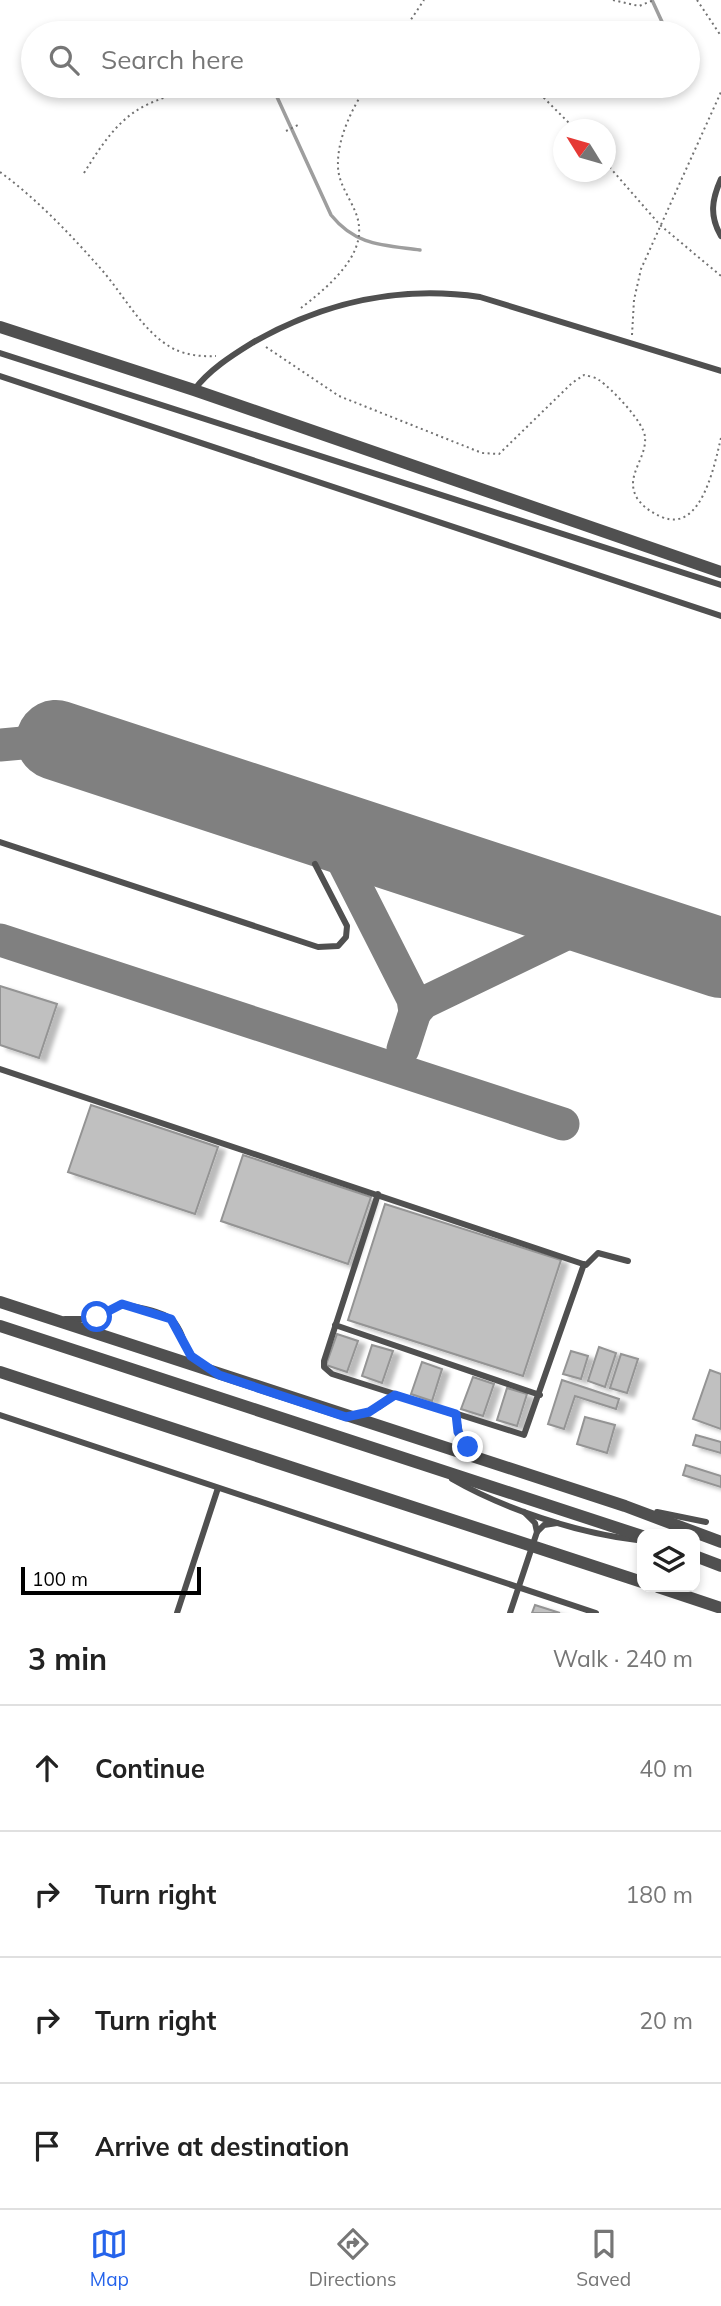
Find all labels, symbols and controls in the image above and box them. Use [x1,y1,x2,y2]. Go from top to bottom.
search box [21,21,700,98]
icon: search [45,41,83,79]
text: Search here [101,43,244,76]
north arrow [553,119,616,182]
route start [81,1301,112,1332]
route end [452,1431,483,1462]
map controls [637,1529,700,1592]
button: layers [637,1529,700,1592]
scale bar [21,1564,201,1596]
text: 100 m [32,1567,88,1591]
text: 3 min [28,1640,107,1678]
text: Walk · 240 m [553,1644,693,1673]
icon: ahead [28,1749,66,1787]
text: Continue [95,1752,205,1785]
text: 40 m [639,1754,693,1783]
icon: right [28,1875,66,1913]
text: Turn right [95,1878,216,1911]
text: 180 m [625,1880,693,1909]
icon: right [28,2001,66,2039]
text: Turn right [95,2004,216,2037]
text: 20 m [639,2006,693,2035]
icon: arrive [28,2127,66,2165]
text: Arrive at destination [95,2130,350,2163]
tab: Map [90,2225,129,2291]
tab: Directions [309,2225,397,2291]
tab: Saved [576,2225,631,2291]

